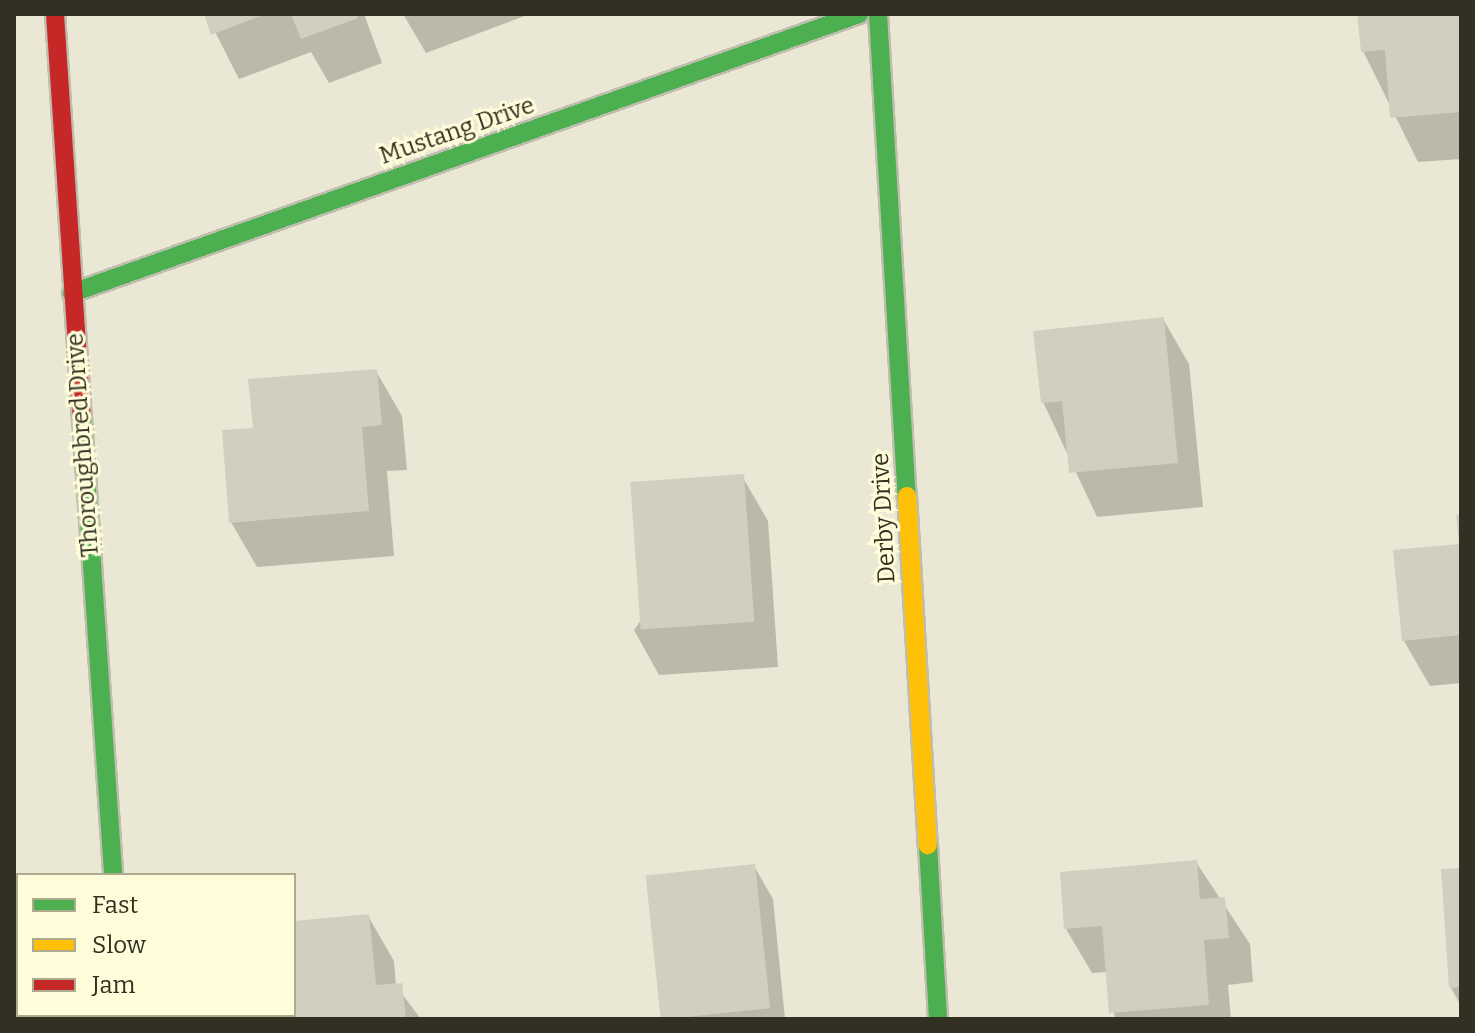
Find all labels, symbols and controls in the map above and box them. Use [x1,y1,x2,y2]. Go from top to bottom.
street label: Mustang Drive [376,91,538,171]
street label: Thoroughbred Drive [61,332,105,558]
street label: Derby Drive [866,452,902,584]
legend [16,873,296,1017]
text: Fast [92,891,138,919]
text: Slow [92,931,146,959]
text: Jam [92,971,135,999]

